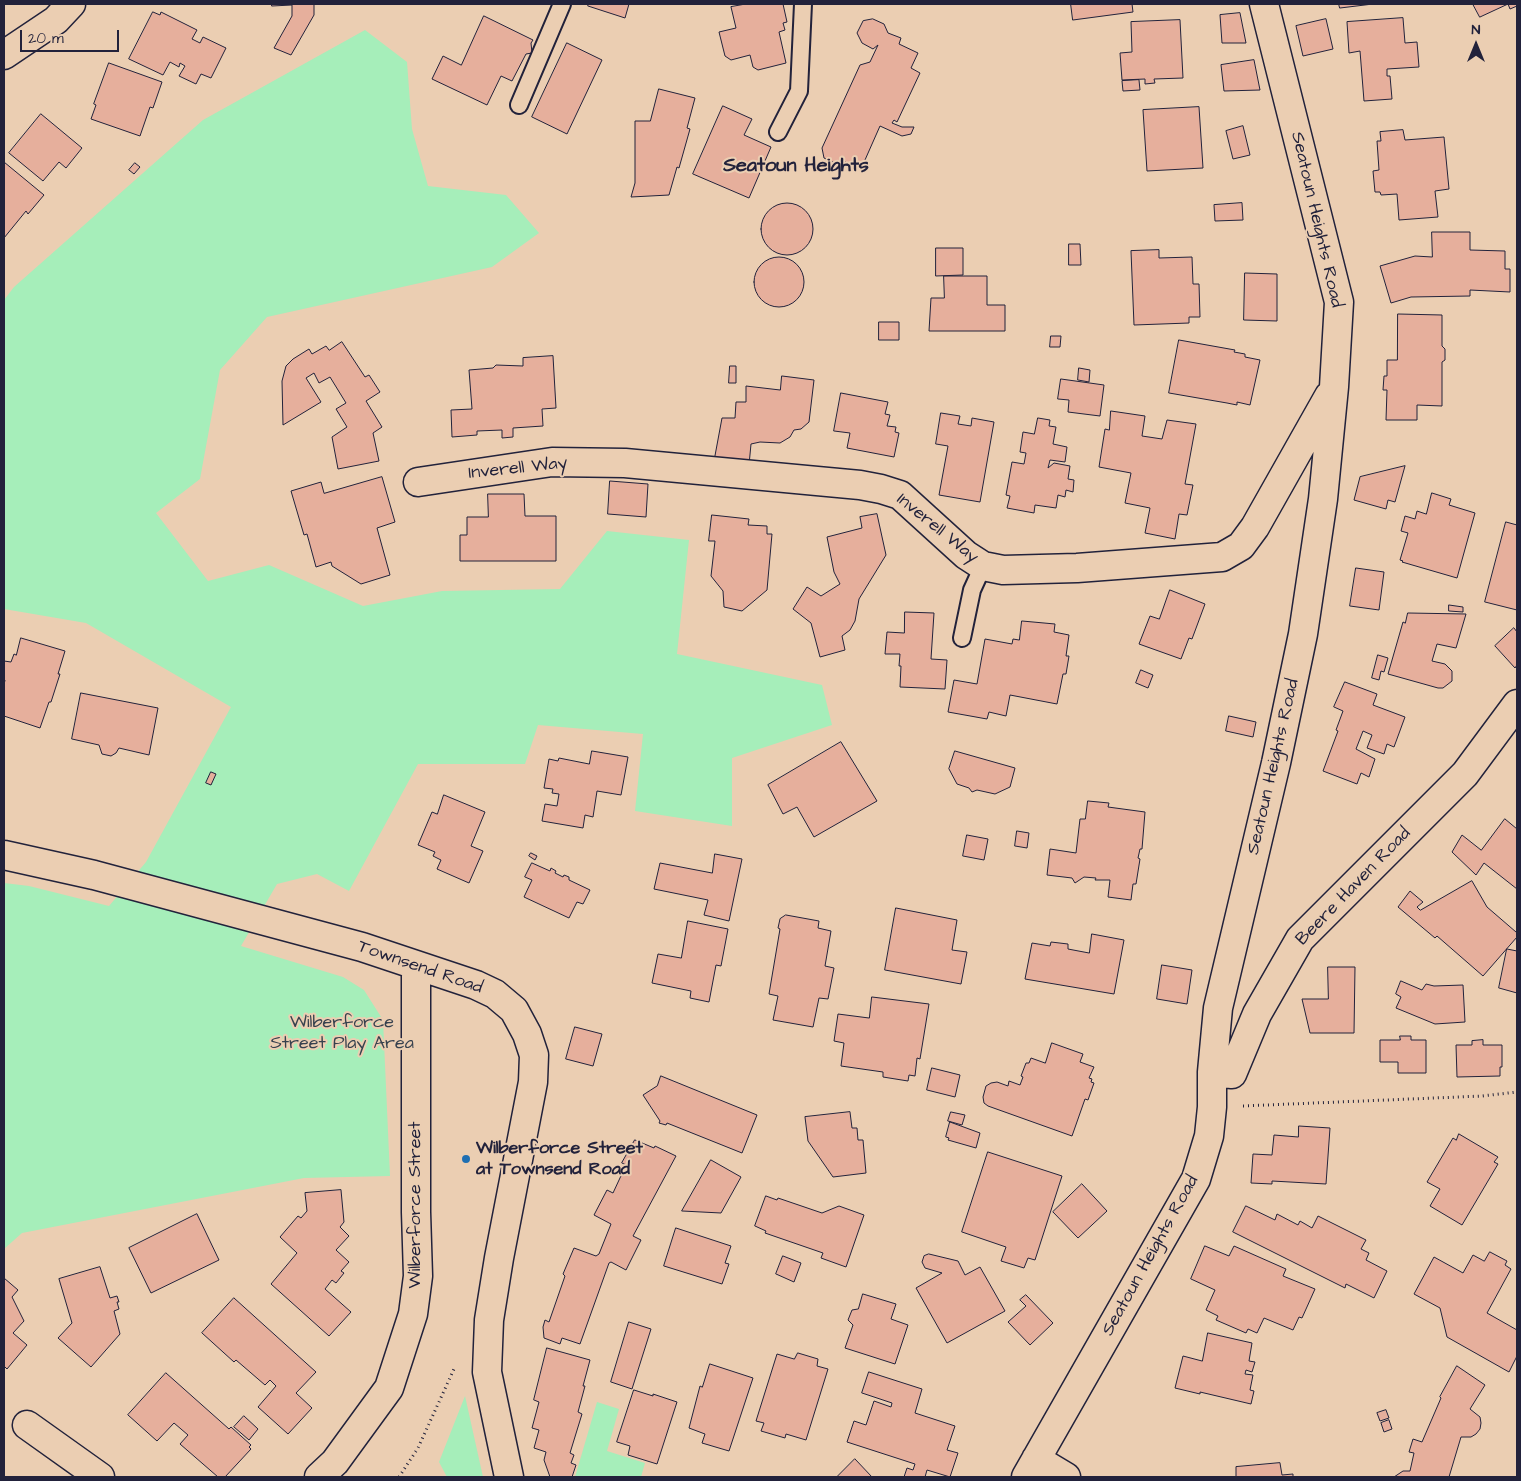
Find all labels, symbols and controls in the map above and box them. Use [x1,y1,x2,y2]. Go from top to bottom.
scale bar [22,20,121,52]
north arrow [1451,20,1501,70]
text: N [1472,20,1480,40]
text: 20 m [28,28,64,49]
street label: Seatoun Heights Road [1285,130,1347,310]
district label: Seatoun Heights [723,155,869,179]
street label: Inverell Way [467,453,569,485]
street label: Inverell Way [892,489,982,569]
street label: Seatoun Heights Road [1243,677,1305,857]
street label: Beere Haven Road [1292,823,1416,951]
street label: Townsend Road [355,937,485,999]
park label: Wilberforce Street Play Area [270,1012,414,1054]
street label: Wilberforce Street [405,1122,427,1288]
place label: Wilberforce Street at Townsend Road [476,1138,643,1180]
marker: Wilberforce Street at Townsend Road [460,1153,472,1165]
street label: Seatoun Heights Road [1098,1172,1204,1340]

